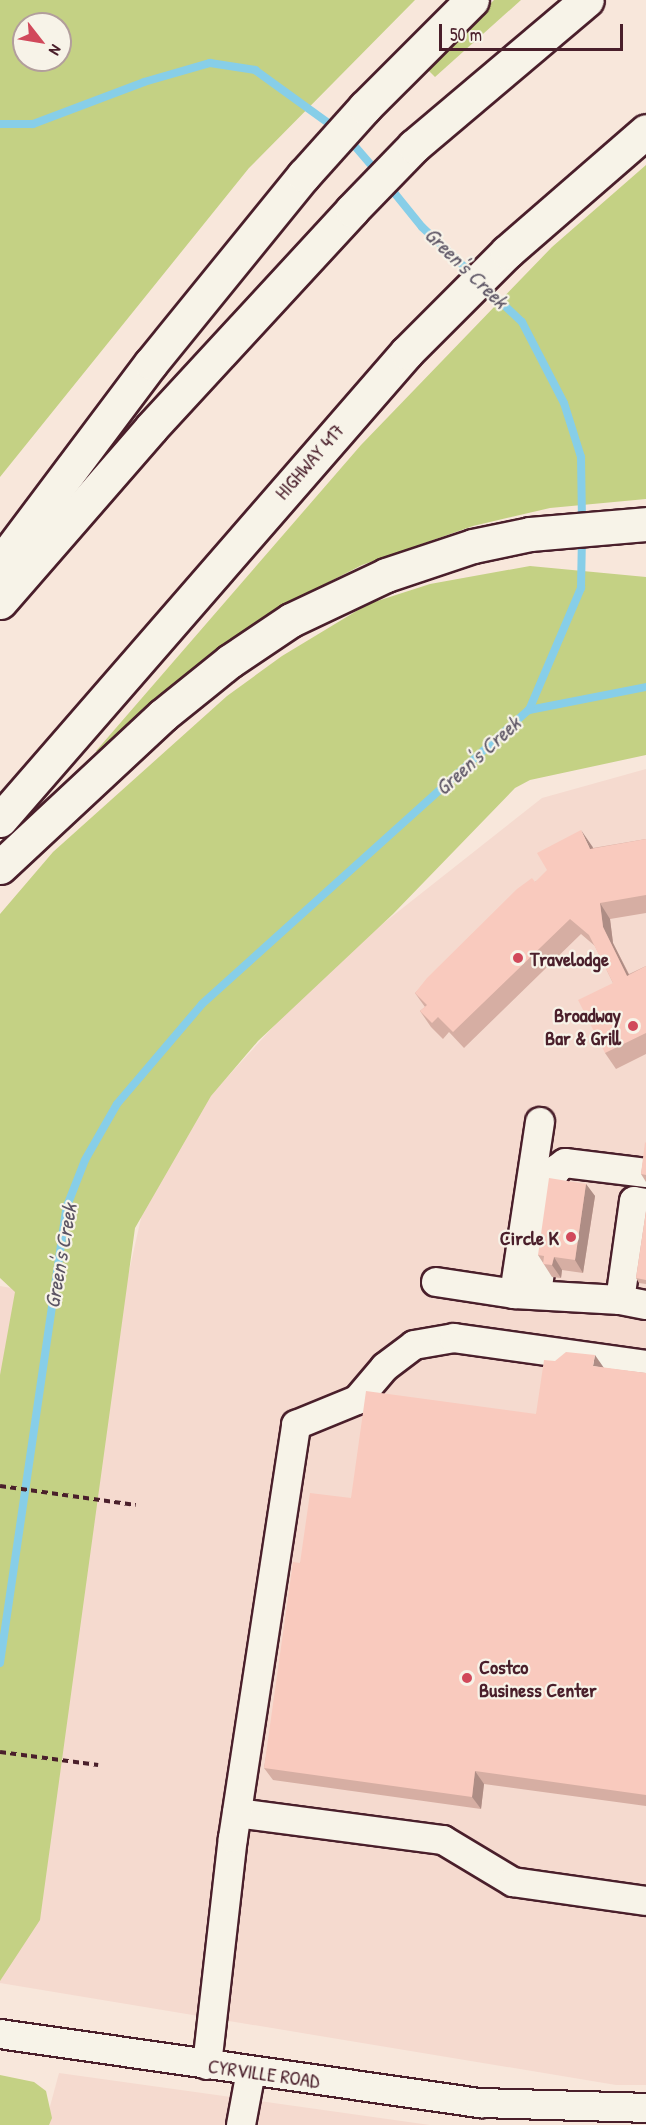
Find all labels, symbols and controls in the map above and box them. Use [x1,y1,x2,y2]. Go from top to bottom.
north arrow [12,12,72,72]
scale bar [442,12,626,50]
text: 50 m [450,22,482,47]
text: N [44,41,67,60]
water label: Green's Creek [419,222,513,314]
street label: HIGHWAY 417 [269,418,349,504]
water label: Green's Creek [430,711,526,801]
place label: Travelodge [530,946,609,970]
marker: Travelodge [511,951,525,965]
place label: Broadway Bar & Grill [545,1002,621,1049]
marker: Broadway Bar & Grill [626,1019,640,1033]
water label: Green's Creek [39,1202,83,1310]
place label: Circle K [500,1225,559,1249]
marker: Circle K [564,1230,578,1244]
place label: Costco Business Center [479,1654,597,1701]
marker: Costco Business Center [460,1671,474,1685]
street label: CYRVILLE ROAD [207,2053,321,2093]

